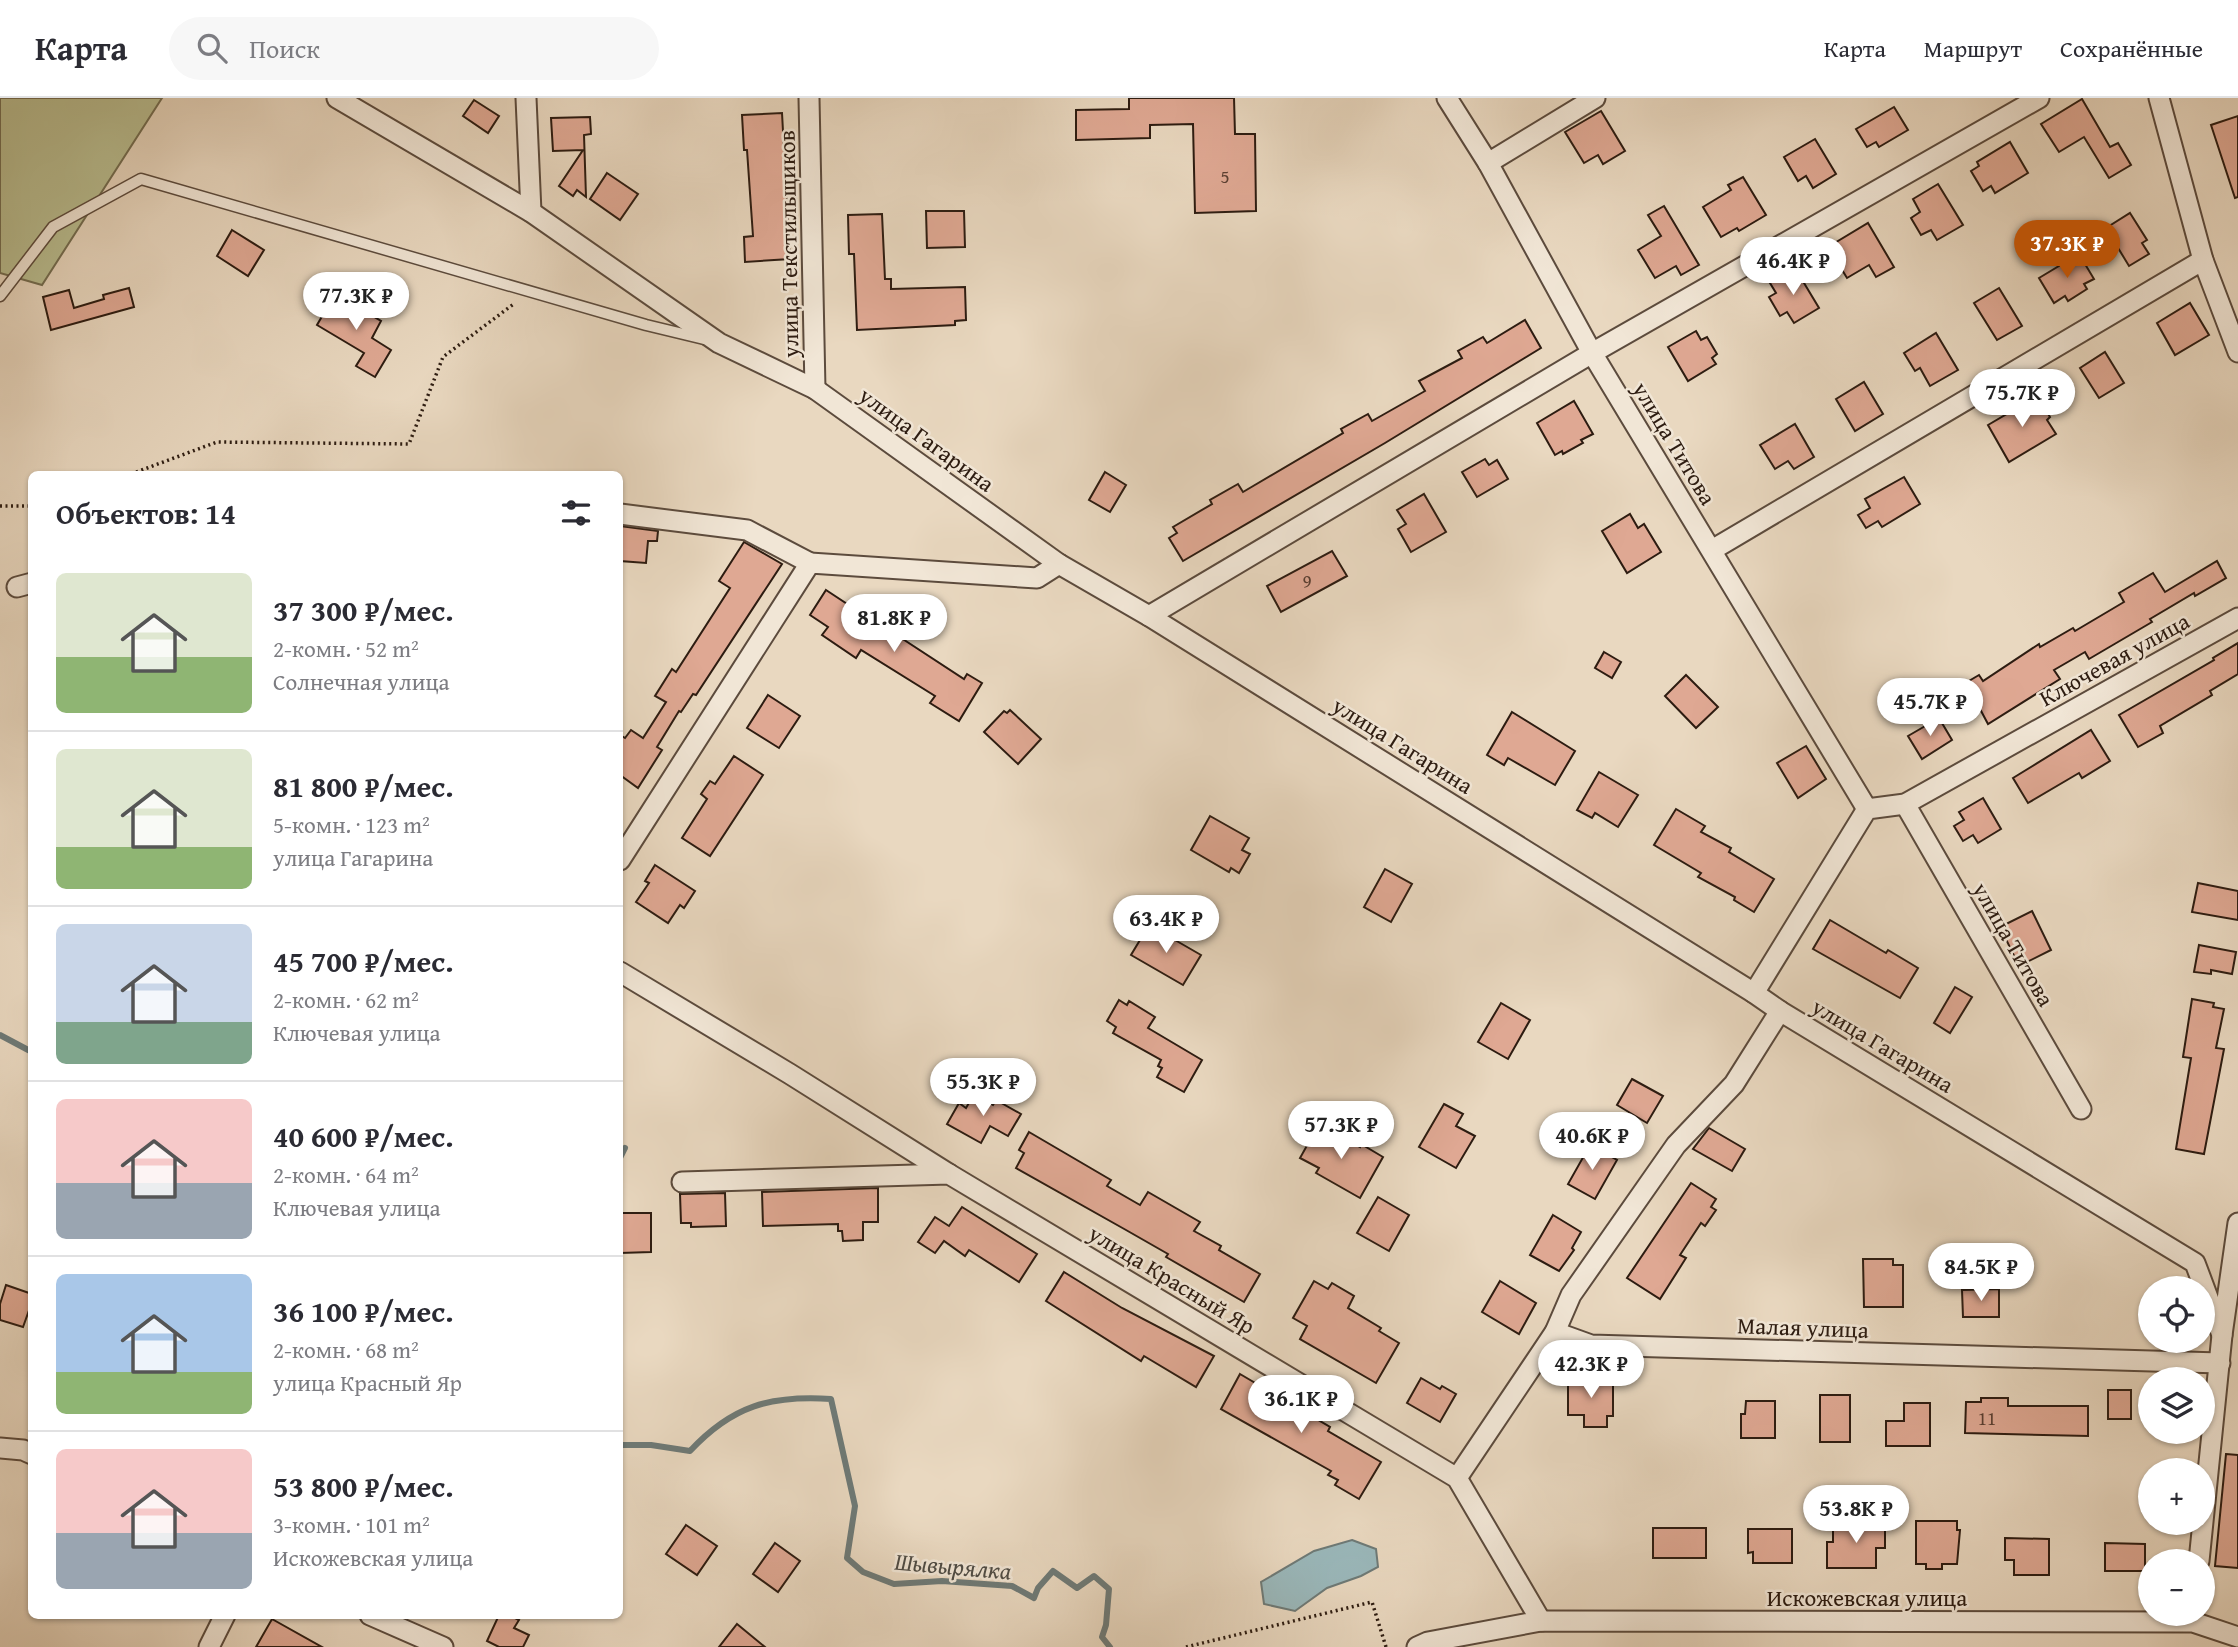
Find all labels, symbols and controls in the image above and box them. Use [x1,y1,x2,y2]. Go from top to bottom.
search box [169,17,659,80]
text: Карта [35,24,127,72]
icon: search [193,29,231,67]
text: Поиск [249,29,320,68]
text: Карта [1824,31,1886,66]
text: Маршрут [1924,31,2022,66]
text: Сохранённые [2060,31,2203,66]
street label: улица Текстильщиков [770,130,807,359]
house number: 5 [1220,162,1230,190]
pin: 37.3K ₽ [2002,220,2132,280]
text: 37.3K ₽ [2030,226,2104,259]
pin: 46.4K ₽ [1728,238,1858,297]
text: 46.4K ₽ [1756,243,1830,276]
pin: 77.3K ₽ [291,272,421,332]
text: 77.3K ₽ [319,278,393,311]
pin: 75.7K ₽ [1957,370,2087,429]
street label: улица Титова [1625,374,1725,511]
text: 75.7K ₽ [1985,375,2059,408]
street label: улица Гагарина [852,378,1002,499]
text: Объектов: 14 [56,491,236,535]
icon: filters [557,494,595,532]
house number: 9 [1302,567,1312,595]
text: 37 300 ₽/мес. [273,588,454,632]
pin: 81.8K ₽ [829,594,959,654]
text: 81.8K ₽ [857,600,931,633]
icon: home [112,601,196,685]
street label: Ключевая улица [2033,604,2195,714]
text: 2-комн. · 52 m² [273,632,419,665]
text: Солнечная улица [273,665,449,698]
pin: 45.7K ₽ [1865,678,1995,738]
text: 45.7K ₽ [1893,684,1967,717]
street label: улица Гагарина [1325,688,1480,801]
text: 81 800 ₽/мес. [273,764,454,808]
icon: home [112,777,196,861]
text: 5-комн. · 123 m² [273,808,430,841]
text: улица Гагарина [273,841,433,874]
street label: улица Титова [1965,875,2063,1012]
pin: 63.4K ₽ [1101,896,1231,955]
text: 63.4K ₽ [1129,901,1203,934]
text: 45 700 ₽/мес. [273,939,454,983]
icon: home [112,952,196,1036]
text: 2-комн. · 62 m² [273,983,419,1016]
street label: улица Гагарина [1805,989,1960,1100]
text: Ключевая улица [273,1016,440,1049]
pin: 55.3K ₽ [918,1058,1048,1118]
text: 55.3K ₽ [946,1064,1020,1097]
pin: 57.3K ₽ [1276,1102,1406,1161]
text: 57.3K ₽ [1304,1107,1378,1140]
pin: 40.6K ₽ [1527,1112,1657,1172]
text: 40 600 ₽/мес. [273,1114,454,1158]
text: 40.6K ₽ [1555,1118,1629,1151]
icon: home [112,1127,196,1211]
text: 2-комн. · 64 m² [273,1158,419,1191]
text: Ключевая улица [273,1191,440,1224]
street label: улица Красный Яр [1082,1216,1261,1342]
pin: 84.5K ₽ [1916,1244,2046,1303]
text: 84.5K ₽ [1944,1249,2018,1282]
map controls [2138,1276,2215,1626]
button: locate [2138,1276,2215,1353]
text: 36 100 ₽/мес. [273,1289,454,1333]
icon: home [112,1302,196,1386]
street label: Малая улица [1737,1308,1869,1346]
text: 2-комн. · 68 m² [273,1333,419,1366]
pin: 42.3K ₽ [1526,1340,1656,1400]
text: 42.3K ₽ [1554,1346,1628,1379]
text: улица Красный Яр [273,1366,462,1399]
button: layers [2138,1367,2215,1444]
pin: 36.1K ₽ [1236,1376,1366,1435]
text: 36.1K ₽ [1264,1381,1338,1414]
house number: 11 [1978,1404,1996,1432]
button: + [2138,1458,2215,1535]
text: 53 800 ₽/мес. [273,1464,454,1508]
icon: home [112,1477,196,1561]
pin: 53.8K ₽ [1791,1486,1921,1545]
text: 53.8K ₽ [1819,1491,1893,1524]
text: 3-комн. · 101 m² [273,1508,430,1541]
text: Искожевская улица [273,1541,473,1574]
water label: Шывырялка [893,1543,1013,1589]
button: − [2138,1549,2215,1626]
street label: Искожевская улица [1767,1581,1967,1614]

